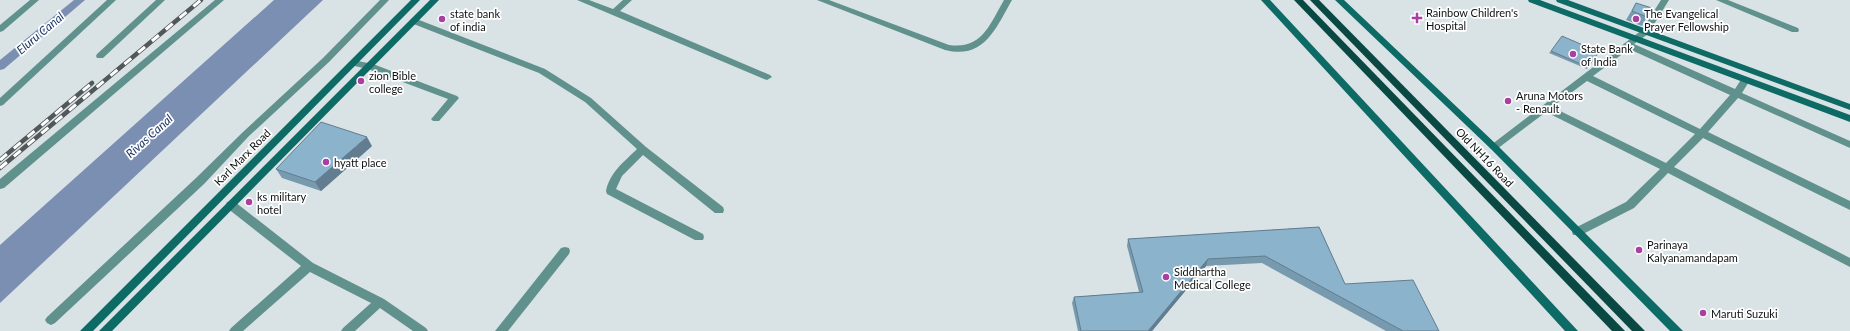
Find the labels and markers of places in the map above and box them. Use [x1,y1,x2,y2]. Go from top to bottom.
place label: Rainbow Children's Hospital [1426,6,1518,32]
place label: state bank of india [450,7,500,33]
place label: The Evangelical Prayer Fellowship [1644,7,1729,33]
marker: Rainbow Children's Hospital [1411,12,1423,24]
marker: state bank of india [437,14,447,24]
marker: The Evangelical Prayer Fellowship [1631,14,1641,24]
place label: State Bank of India [1581,42,1633,68]
marker: State Bank of India [1568,49,1578,59]
place label: zion Bible college [369,69,416,95]
marker: zion Bible college [356,76,366,86]
place label: Aruna Motors - Renault [1516,89,1583,115]
marker: Aruna Motors - Renault [1503,96,1513,106]
place label: hyatt place [334,156,387,169]
marker: hyatt place [321,157,331,167]
place label: ks military hotel [257,190,307,216]
marker: ks military hotel [244,197,254,207]
place label: Parinaya Kalyanamandapam [1647,238,1738,264]
marker: Parinaya Kalyanamandapam [1634,245,1644,255]
place label: Siddhartha Medical College [1174,265,1251,291]
marker: Siddhartha Medical College [1161,272,1171,282]
place label: Maruti Suzuki [1711,307,1778,320]
marker: Maruti Suzuki [1698,308,1708,318]

